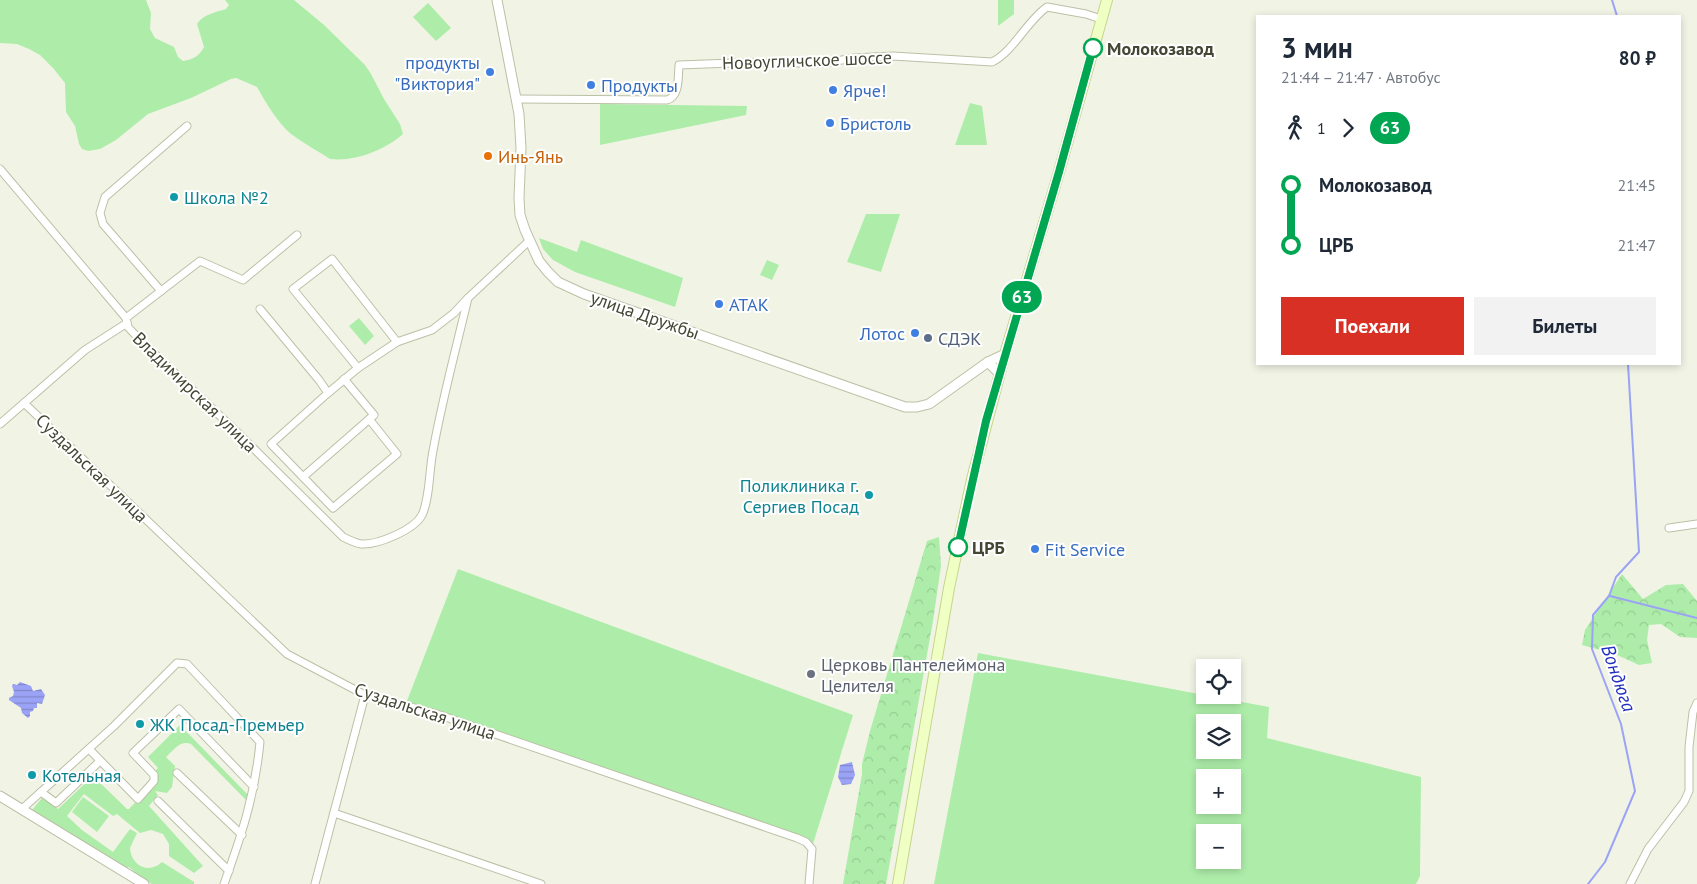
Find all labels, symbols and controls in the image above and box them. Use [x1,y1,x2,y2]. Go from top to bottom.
text: 3 мин [1281,29,1353,66]
place label: Молокозавод [1107,37,1214,60]
marker: Молокозавод [1083,38,1103,58]
street label: Новоугличское шоссе [722,46,892,74]
text: 80 ₽ [1619,46,1656,70]
place label: продукты "Виктория" [394,51,480,95]
marker: продукты "Виктория" [484,66,496,78]
text: 21:44 – 21:47 · Автобус [1281,67,1441,87]
place label: Продукты [601,74,678,97]
marker: Продукты [585,79,597,91]
place label: Ярче! [843,79,886,102]
marker: Ярче! [827,84,839,96]
place label: Бристоль [840,112,911,135]
icon: walk [1281,114,1309,142]
icon: forward [1334,114,1362,142]
text: 63 [1380,116,1400,139]
marker: Бристоль [824,117,836,129]
text: 1 [1317,118,1326,138]
place label: Инь-Янь [498,145,563,168]
marker: Инь-Янь [482,150,494,162]
text: Молокозавод [1319,173,1432,197]
text: 21:45 [1618,175,1656,195]
place label: Школа №2 [184,186,269,209]
marker: Школа №2 [168,191,180,203]
text: ЦРБ [1319,233,1354,257]
text: 21:47 [1618,235,1656,255]
line badge: 63 [1000,281,1044,313]
text: 63 [1012,285,1032,308]
street label: улица Дружбы [588,286,702,344]
place label: АТАК [729,293,769,316]
button: Поехали [1281,297,1464,355]
button: Билеты [1474,297,1656,355]
marker: АТАК [713,298,725,310]
place label: Лотос [859,322,905,345]
street label: Владимирская улица [128,327,262,457]
marker: Лотос [909,327,921,339]
place label: СДЭК [938,327,981,350]
marker: СДЭК [922,332,934,344]
street label: Суздальская улица [31,409,153,527]
place label: Поликлиника г. Сергиев Посад [740,474,859,518]
marker: Поликлиника г. Сергиев Посад [863,489,875,501]
place label: ЦРБ [972,536,1005,559]
marker: ЦРБ [948,537,968,557]
place label: Fit Service [1045,538,1125,561]
marker: Fit Service [1029,543,1041,555]
water label: Вондюга [1596,641,1642,715]
place label: Церковь Пантелеймона Целителя [821,653,1005,697]
map controls [1196,659,1241,869]
button: locate [1196,659,1241,704]
marker: Церковь Пантелеймона Целителя [805,668,817,680]
street label: Суздальская улица [351,677,499,745]
place label: ЖК Посад-Премьер [149,713,304,736]
button: layers [1196,714,1241,759]
marker: ЖК Посад-Премьер [134,718,146,730]
place label: Котельная [42,764,121,787]
marker: Котельная [26,769,38,781]
button: + [1196,769,1241,814]
button: − [1196,824,1241,869]

